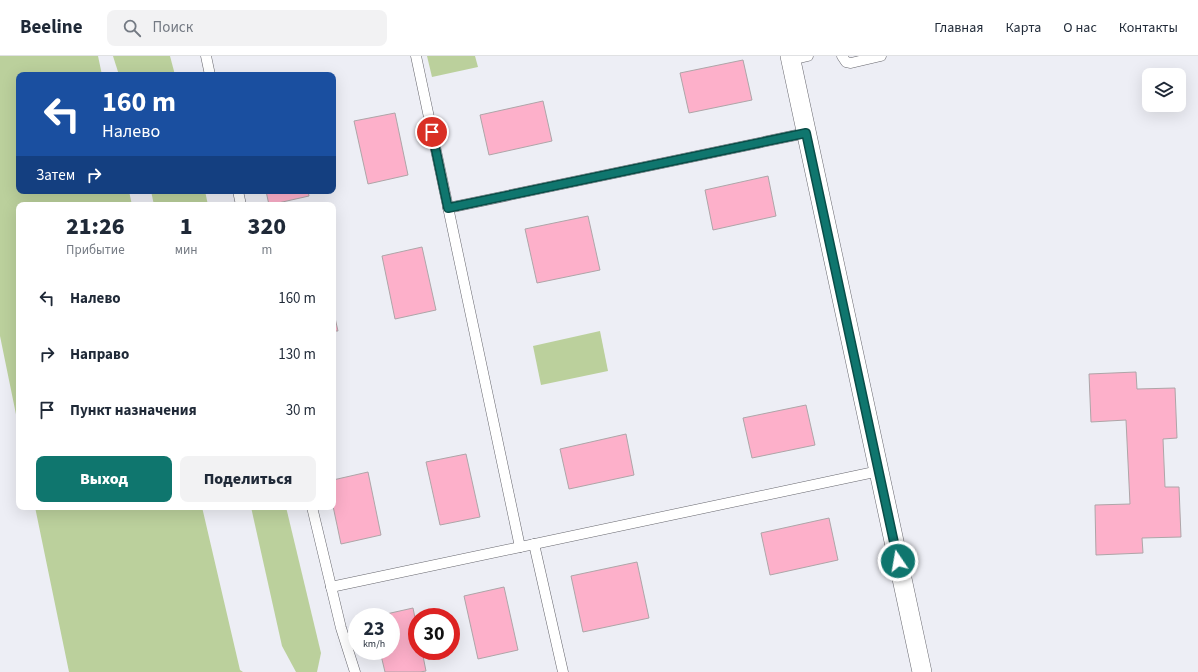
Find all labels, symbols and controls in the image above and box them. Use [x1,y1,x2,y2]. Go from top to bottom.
search box [107,10,387,46]
text: Beeline [20,14,83,41]
icon: search [121,17,143,39]
text: Поиск [153,17,193,38]
text: Главная [934,18,983,38]
text: Карта [1005,18,1041,38]
text: О нас [1063,18,1097,38]
text: Контакты [1119,18,1178,38]
map controls [1142,68,1186,112]
button: layers [1142,68,1186,112]
text: 160 m [102,82,176,122]
icon: left [36,88,88,140]
pin [415,115,449,149]
text: Налево [102,119,160,144]
icon: arrive [421,121,443,143]
icon: right [83,164,105,186]
text: Затем [36,165,75,186]
text: 21:26 [66,209,125,244]
text: 1 [180,209,193,244]
text: 320 [248,209,286,244]
text: Прибытие [66,241,125,259]
text: мин [175,241,198,259]
text: m [261,241,272,259]
icon: left [36,287,58,309]
text: Налево [70,288,121,309]
text: 160 m [278,288,316,309]
icon: right [36,343,58,365]
text: Направо [70,344,129,365]
text: 130 m [278,344,316,365]
icon: arrive [36,399,58,421]
text: Пункт назначения [70,400,197,421]
text: 30 m [286,400,316,421]
button: Выход [36,456,172,502]
button: Поделиться [180,456,316,502]
position arrow [877,540,919,582]
speed limit sign: 30 [408,608,460,660]
text: 23 [363,615,385,643]
text: km/h [363,637,385,651]

